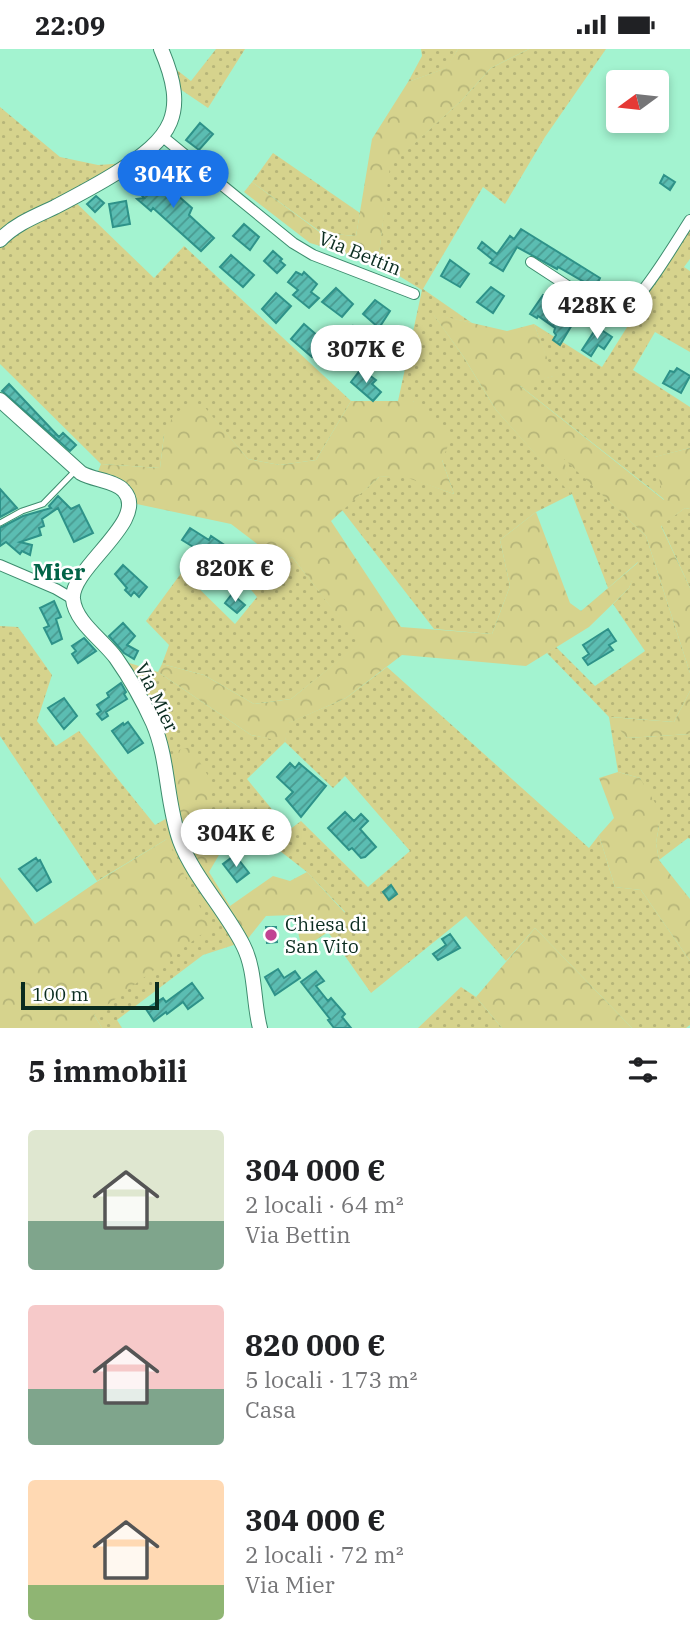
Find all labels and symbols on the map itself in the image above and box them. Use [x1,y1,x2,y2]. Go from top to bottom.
north arrow [606,70,668,133]
pin: 304K € [116,151,230,210]
street label: Via Bettin [315,226,405,280]
pin: 428K € [540,281,654,341]
pin: 307K € [309,325,423,385]
pin: 820K € [178,545,292,604]
district label: Mier [33,556,86,586]
street label: Via Mier [130,658,184,736]
pin: 304K € [179,809,293,869]
place label: Chiesa di San Vito [285,912,367,958]
marker: Chiesa di San Vito [263,927,279,943]
scale bar [21,979,159,1011]

